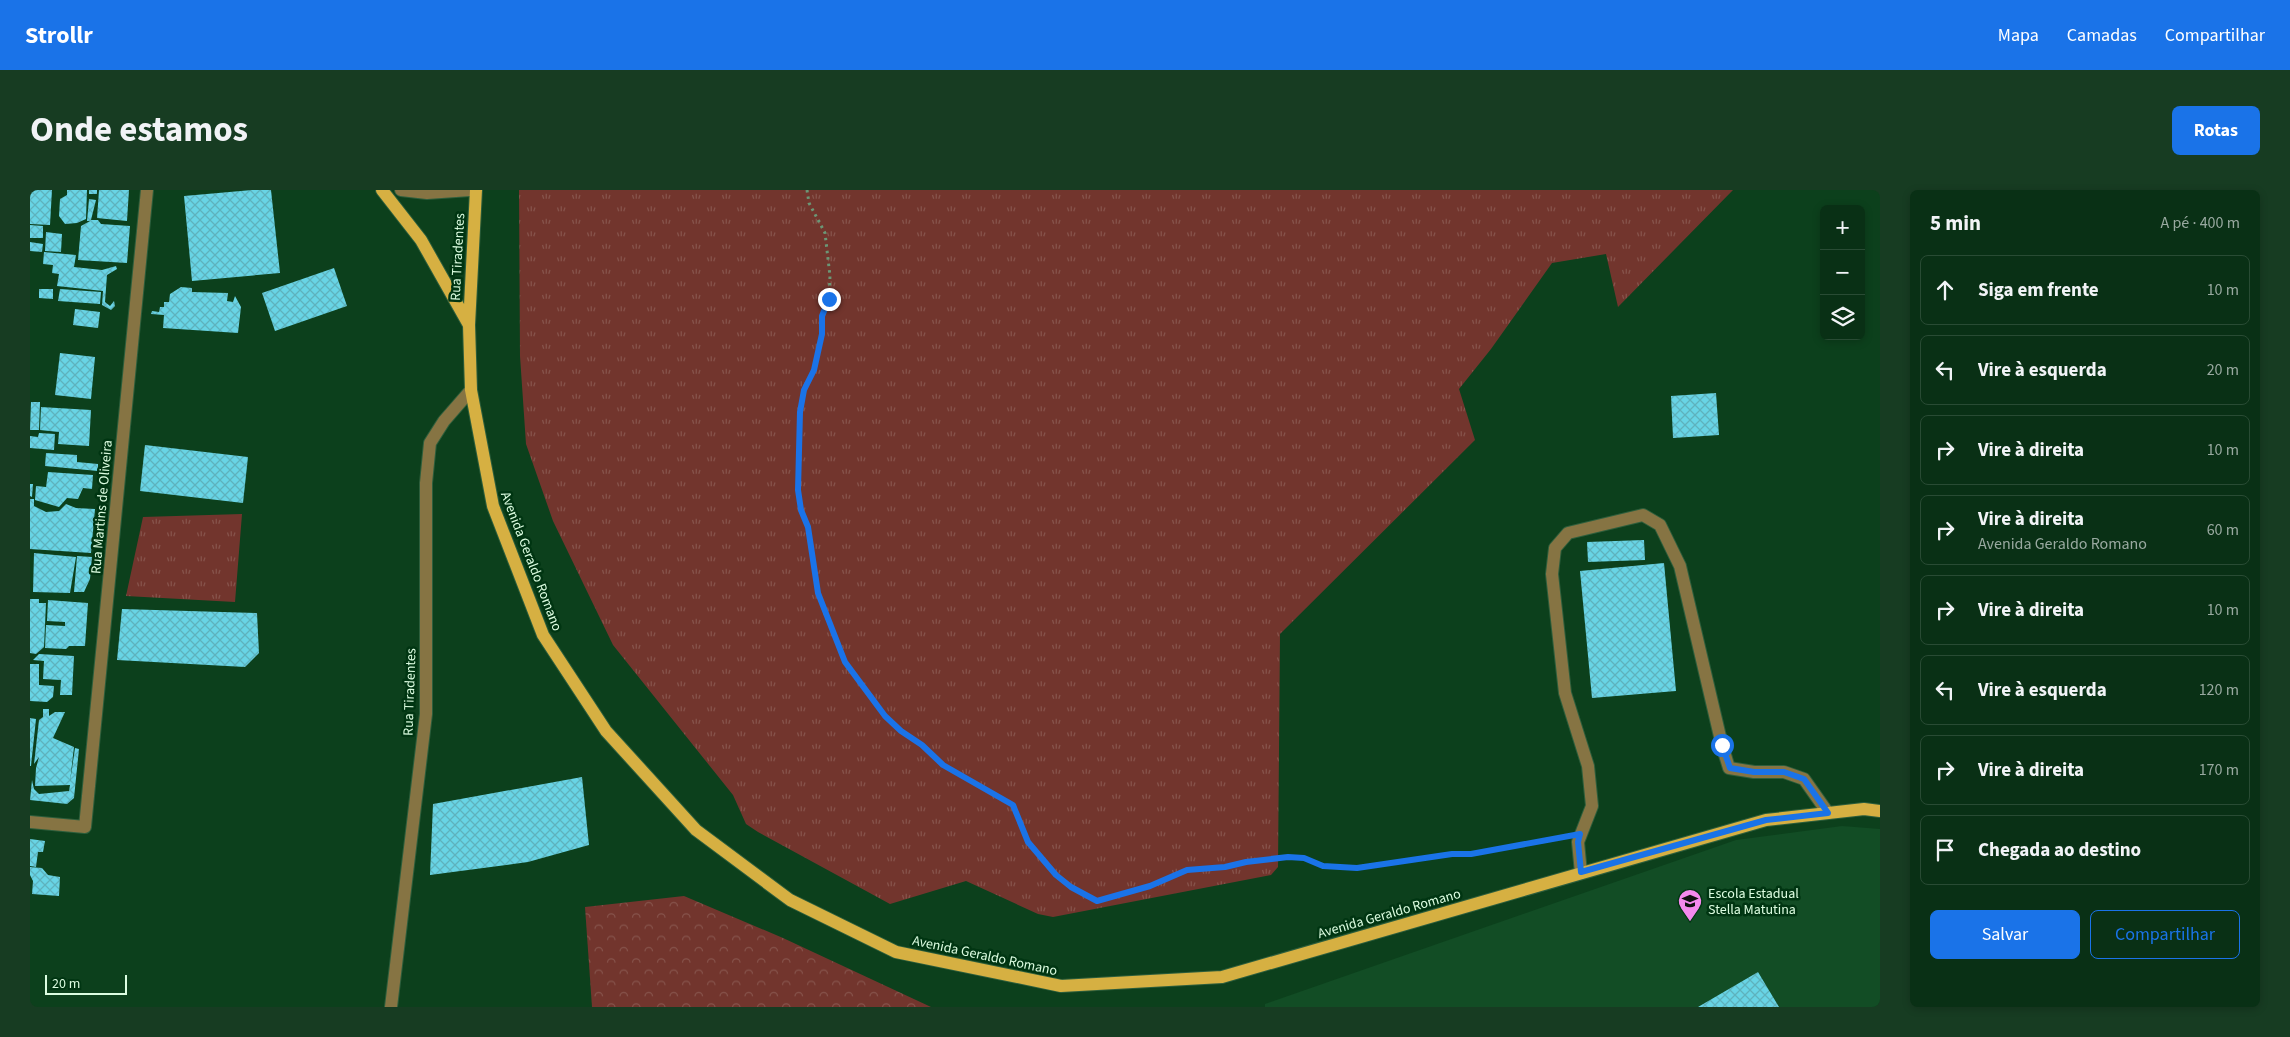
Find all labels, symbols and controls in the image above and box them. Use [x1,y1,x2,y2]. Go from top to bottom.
text: Strollr [25,18,93,53]
text: Mapa [1998,23,2039,48]
text: Camadas [2067,23,2137,48]
text: Compartilhar [2165,23,2265,48]
text: Onde estamos [30,105,248,155]
button: Rotas [2172,106,2260,155]
map controls [1820,205,1865,340]
button: + [1820,205,1865,250]
text: 5 min [1930,208,1981,238]
text: A pé · 400 m [2161,212,2240,234]
street label: Rua Tiradentes [446,213,470,301]
button: − [1820,250,1865,295]
icon: ahead [1931,276,1959,304]
text: Siga em frente [1978,277,2099,304]
text: 10 m [2207,279,2239,301]
route end [818,288,841,311]
button: layers [1820,295,1865,340]
icon: left [1931,356,1959,384]
text: Vire à esquerda [1978,357,2107,384]
text: 20 m [2207,359,2239,381]
icon: right [1931,436,1959,464]
text: Vire à direita [1978,437,2084,464]
street label: Rua Martins de Oliveira [86,439,118,575]
text: 10 m [2207,439,2239,461]
street label: Avenida Geraldo Romano [495,489,567,634]
text: Vire à direita [1978,506,2084,533]
icon: right [1931,516,1959,544]
text: 60 m [2207,519,2239,541]
text: Avenida Geraldo Romano [1978,533,2147,555]
icon: right [1931,596,1959,624]
text: Vire à direita [1978,597,2084,624]
text: 10 m [2207,599,2239,621]
street label: Rua Tiradentes [398,648,422,736]
icon: left [1931,676,1959,704]
text: Vire à esquerda [1978,677,2107,704]
text: 120 m [2199,679,2239,701]
route start [1711,734,1734,757]
icon: right [1931,756,1959,784]
text: Vire à direita [1978,757,2084,784]
text: 170 m [2199,759,2239,781]
icon: arrive [1931,836,1959,864]
text: Chegada ao destino [1978,837,2141,864]
street label: Avenida Geraldo Romano [1315,884,1463,944]
place label: Escola Estadual Stella Matutina [1708,884,1799,920]
school or university icon: Escola Estadual Stella Matutina [1677,888,1703,922]
button: Salvar [1930,910,2080,959]
button: Compartilhar [2090,910,2240,959]
street label: Avenida Geraldo Romano [910,931,1059,981]
scale bar [45,972,128,995]
text: 20 m [52,974,80,994]

